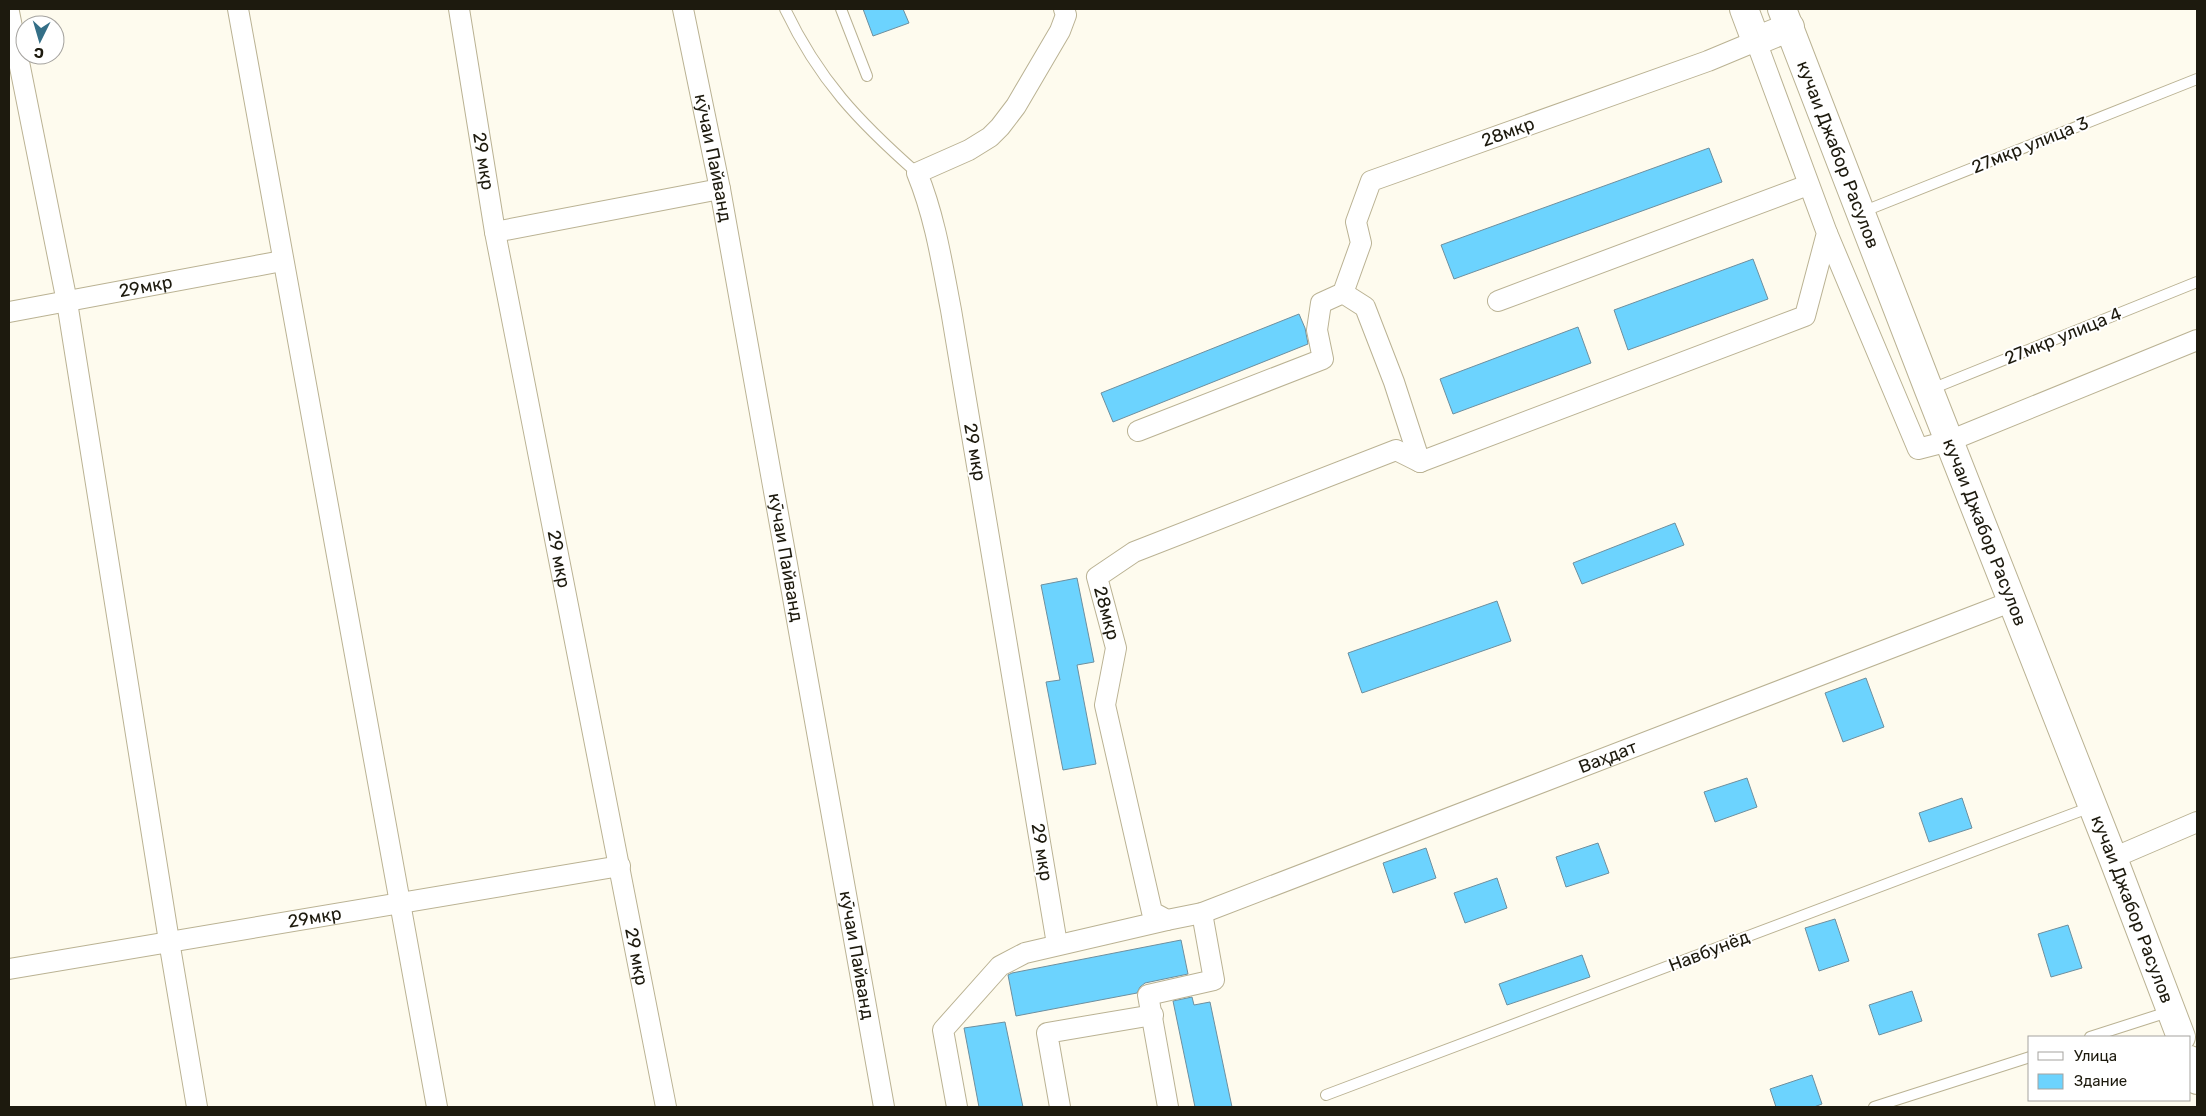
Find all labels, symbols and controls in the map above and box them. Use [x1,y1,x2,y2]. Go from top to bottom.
north arrow [15,15,65,65]
text: С [33,44,45,61]
street label: кучаи Джабор Расулов [1792,58,1884,252]
street label: кӯчаи Пайванд [690,92,737,224]
street label: 28мкр [1479,112,1537,152]
street label: 27мкр улица 3 [1968,112,2092,178]
street label: 29 мкр [468,130,499,192]
street label: 29мкр [117,271,174,302]
street label: 27мкр улица 4 [2001,303,2125,369]
street label: 29 мкр [959,421,991,483]
street label: кучаи Джабор Расулов [1938,435,2032,629]
street label: кӯчаи Пайванд [764,491,808,624]
street label: 29 мкр [542,528,575,590]
street label: 28мкр [1089,584,1124,642]
street label: Ваҳдат [1575,736,1640,778]
street label: кучаи Джабор Расулов [2086,812,2178,1006]
street label: 29 мкр [1027,821,1057,883]
street label: кӯчаи Пайванд [835,889,879,1021]
street label: 29мкр [286,902,343,933]
street label: Навбунёд [1665,925,1753,977]
street label: 29 мкр [620,926,653,987]
legend [2028,1036,2191,1101]
text: Улица [2074,1047,2117,1065]
text: Здание [2074,1072,2127,1090]

